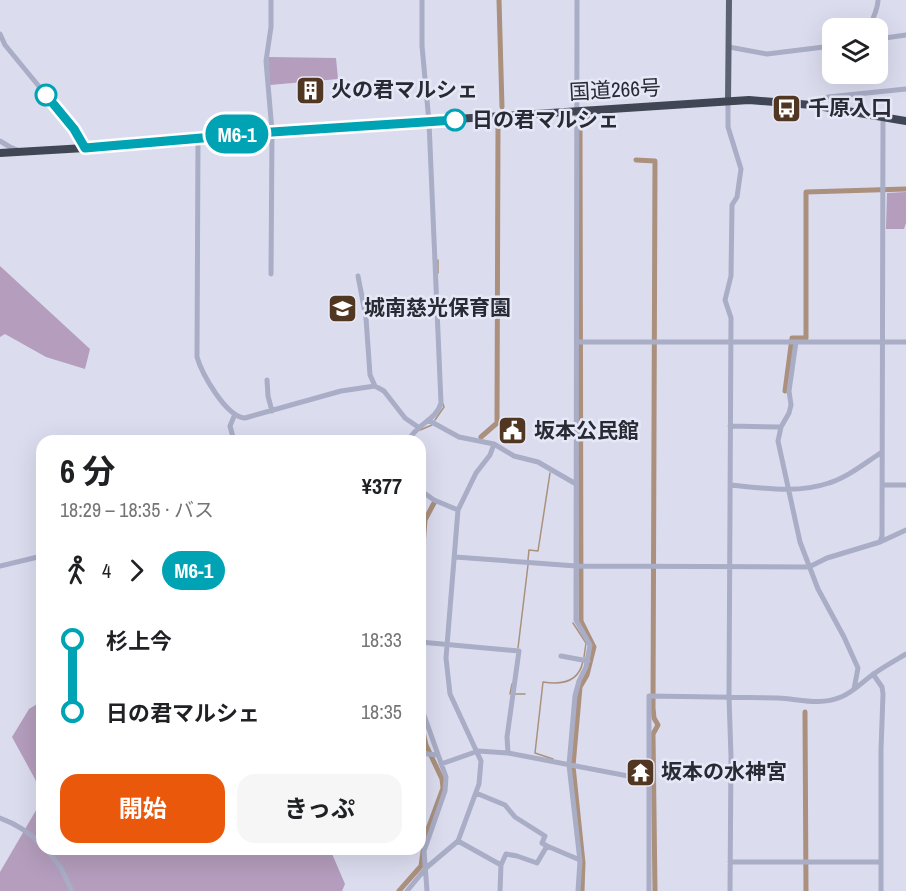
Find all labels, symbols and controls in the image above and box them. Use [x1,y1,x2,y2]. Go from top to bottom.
map controls [822,18,888,84]
button: layers [822,18,888,84]
street label: 国道266号 [568,73,662,106]
building icon: 火の君マルシェ [294,74,326,106]
place label: 火の君マルシェ [331,75,478,104]
unlabelled marker [35,84,57,106]
bus stop icon: 千原入口 [771,92,803,124]
place label: 千原入口 [808,93,892,122]
place label: 日の君マルシェ [472,105,619,134]
marker: 日の君マルシェ [444,109,466,131]
line badge: M6-1 [195,114,279,154]
text: M6-1 [217,120,257,149]
school or university icon: 城南慈光保育園 [327,292,359,324]
place label: 城南慈光保育園 [364,293,511,322]
public building icon: 坂本公民館 [497,415,529,447]
place label: 坂本公民館 [534,416,639,445]
text: 6 分 [60,449,116,493]
text: ¥377 [362,471,402,501]
text: 18:29 – 18:35 · バス [60,496,214,523]
icon: walk [60,554,93,587]
icon: forward [120,554,153,587]
text: M6-1 [174,556,213,585]
text: 4 [102,557,111,584]
text: 杉上今 [106,626,172,656]
text: 18:33 [361,626,402,653]
text: 日の君マルシェ [106,698,260,728]
text: 18:35 [361,698,402,725]
temple icon: 坂本の水神宮 [624,756,656,788]
place label: 坂本の水神宮 [661,757,787,786]
button: 開始 [60,774,225,843]
button: きっぷ [237,774,402,843]

